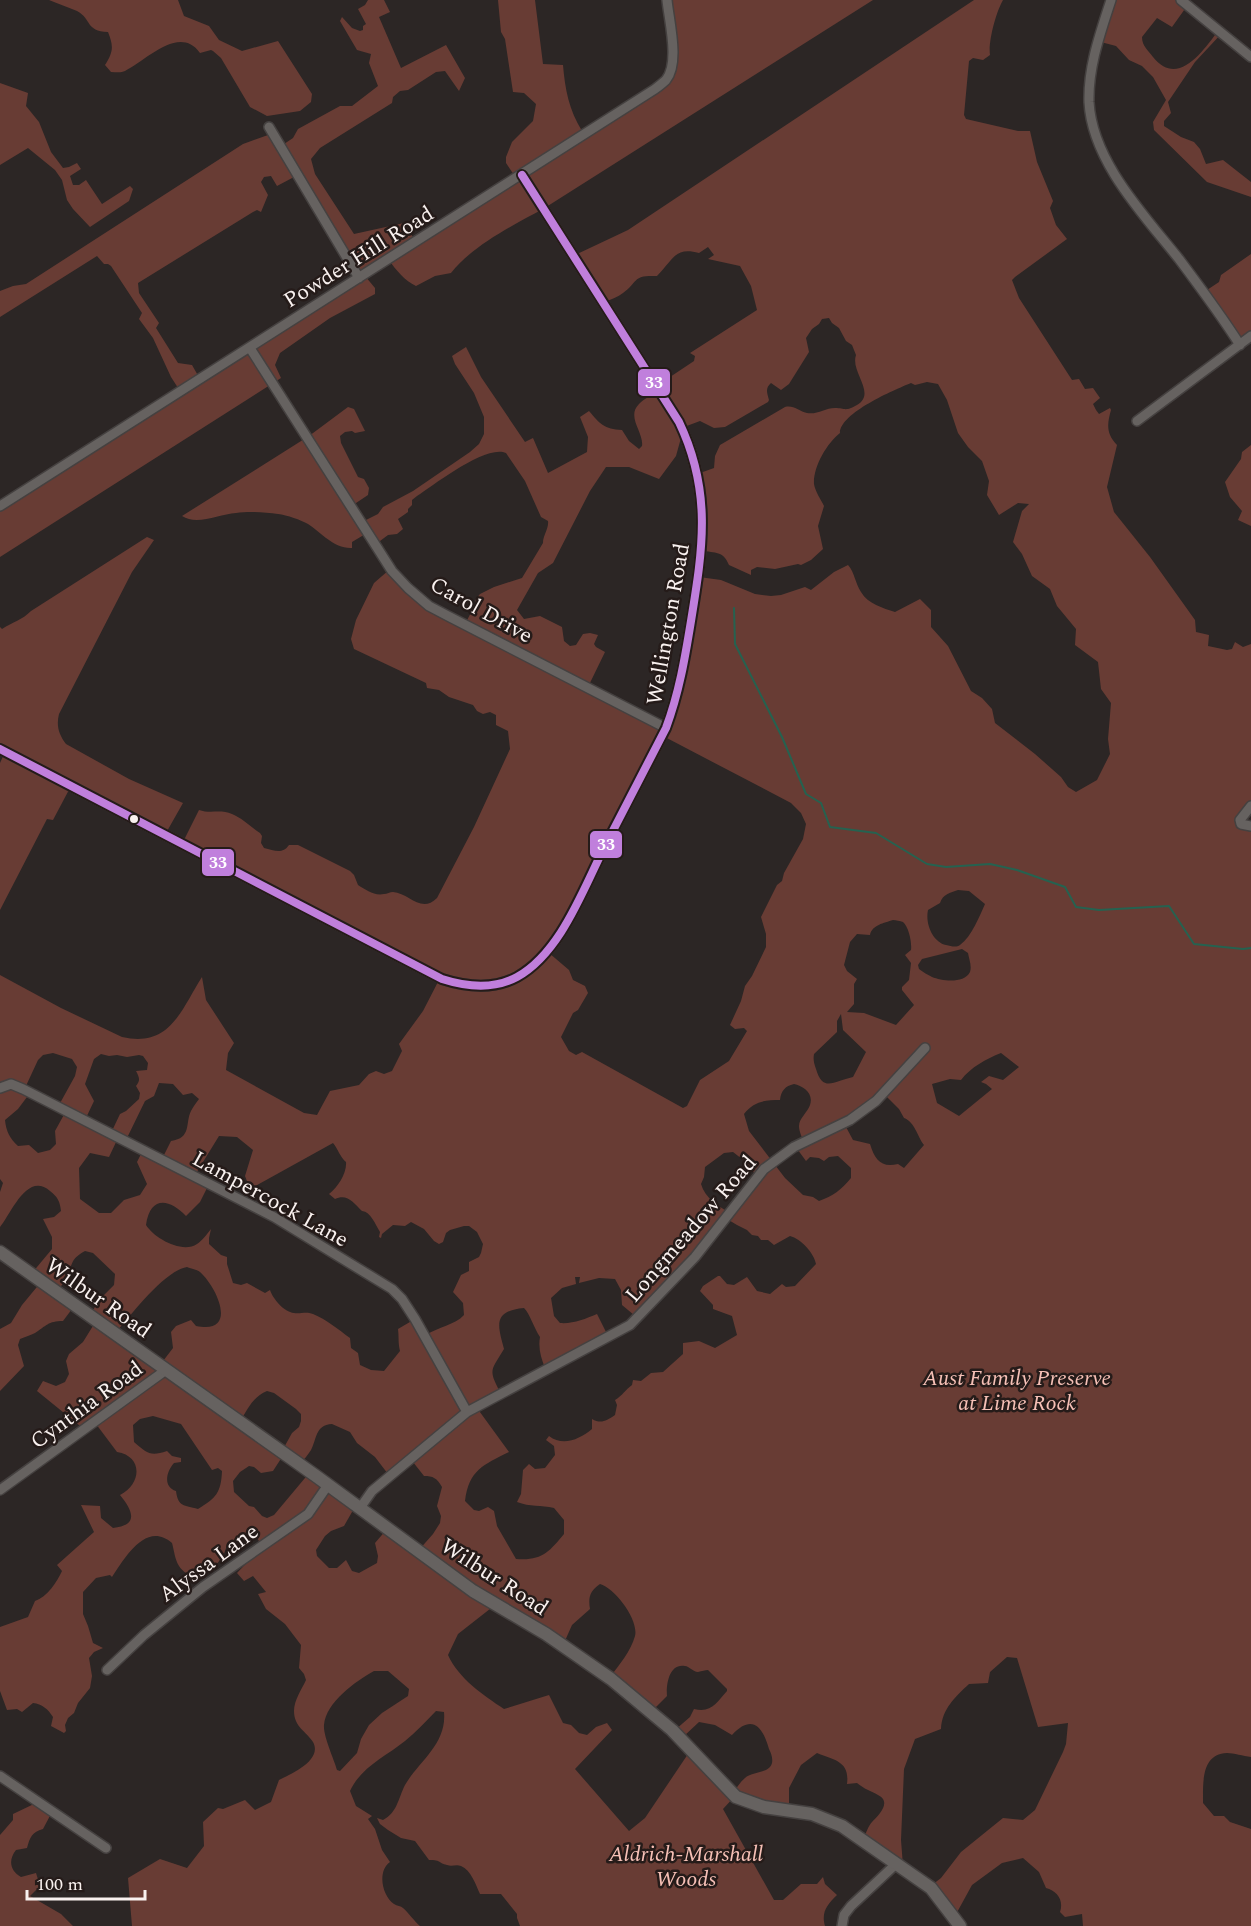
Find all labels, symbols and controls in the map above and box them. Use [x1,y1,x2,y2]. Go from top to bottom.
street label: Powder Hill Road [277,198,440,317]
line badge: 33 [637,368,671,397]
text: 33 [645,371,663,395]
street label: Wellington Road [638,541,699,708]
street label: Carol Drive [424,568,539,652]
unlabelled marker [128,813,140,825]
line badge: 33 [589,830,623,859]
text: 33 [597,833,615,857]
line badge: 33 [201,848,235,877]
text: 33 [209,851,227,875]
street label: Lampercock Lane [186,1143,355,1256]
street label: Longmeadow Road [617,1148,765,1310]
street label: Wilbur Road [38,1249,158,1347]
street label: Cynthia Road [24,1353,150,1458]
park label: Aust Family Preserve at Lime Rock [922,1362,1111,1420]
street label: Alyssa Lane [152,1516,266,1611]
street label: Wilbur Road [434,1530,555,1625]
park label: Aldrich-Marshall Woods [608,1838,764,1896]
scale bar [27,1863,146,1901]
text: 100 m [36,1871,83,1898]

